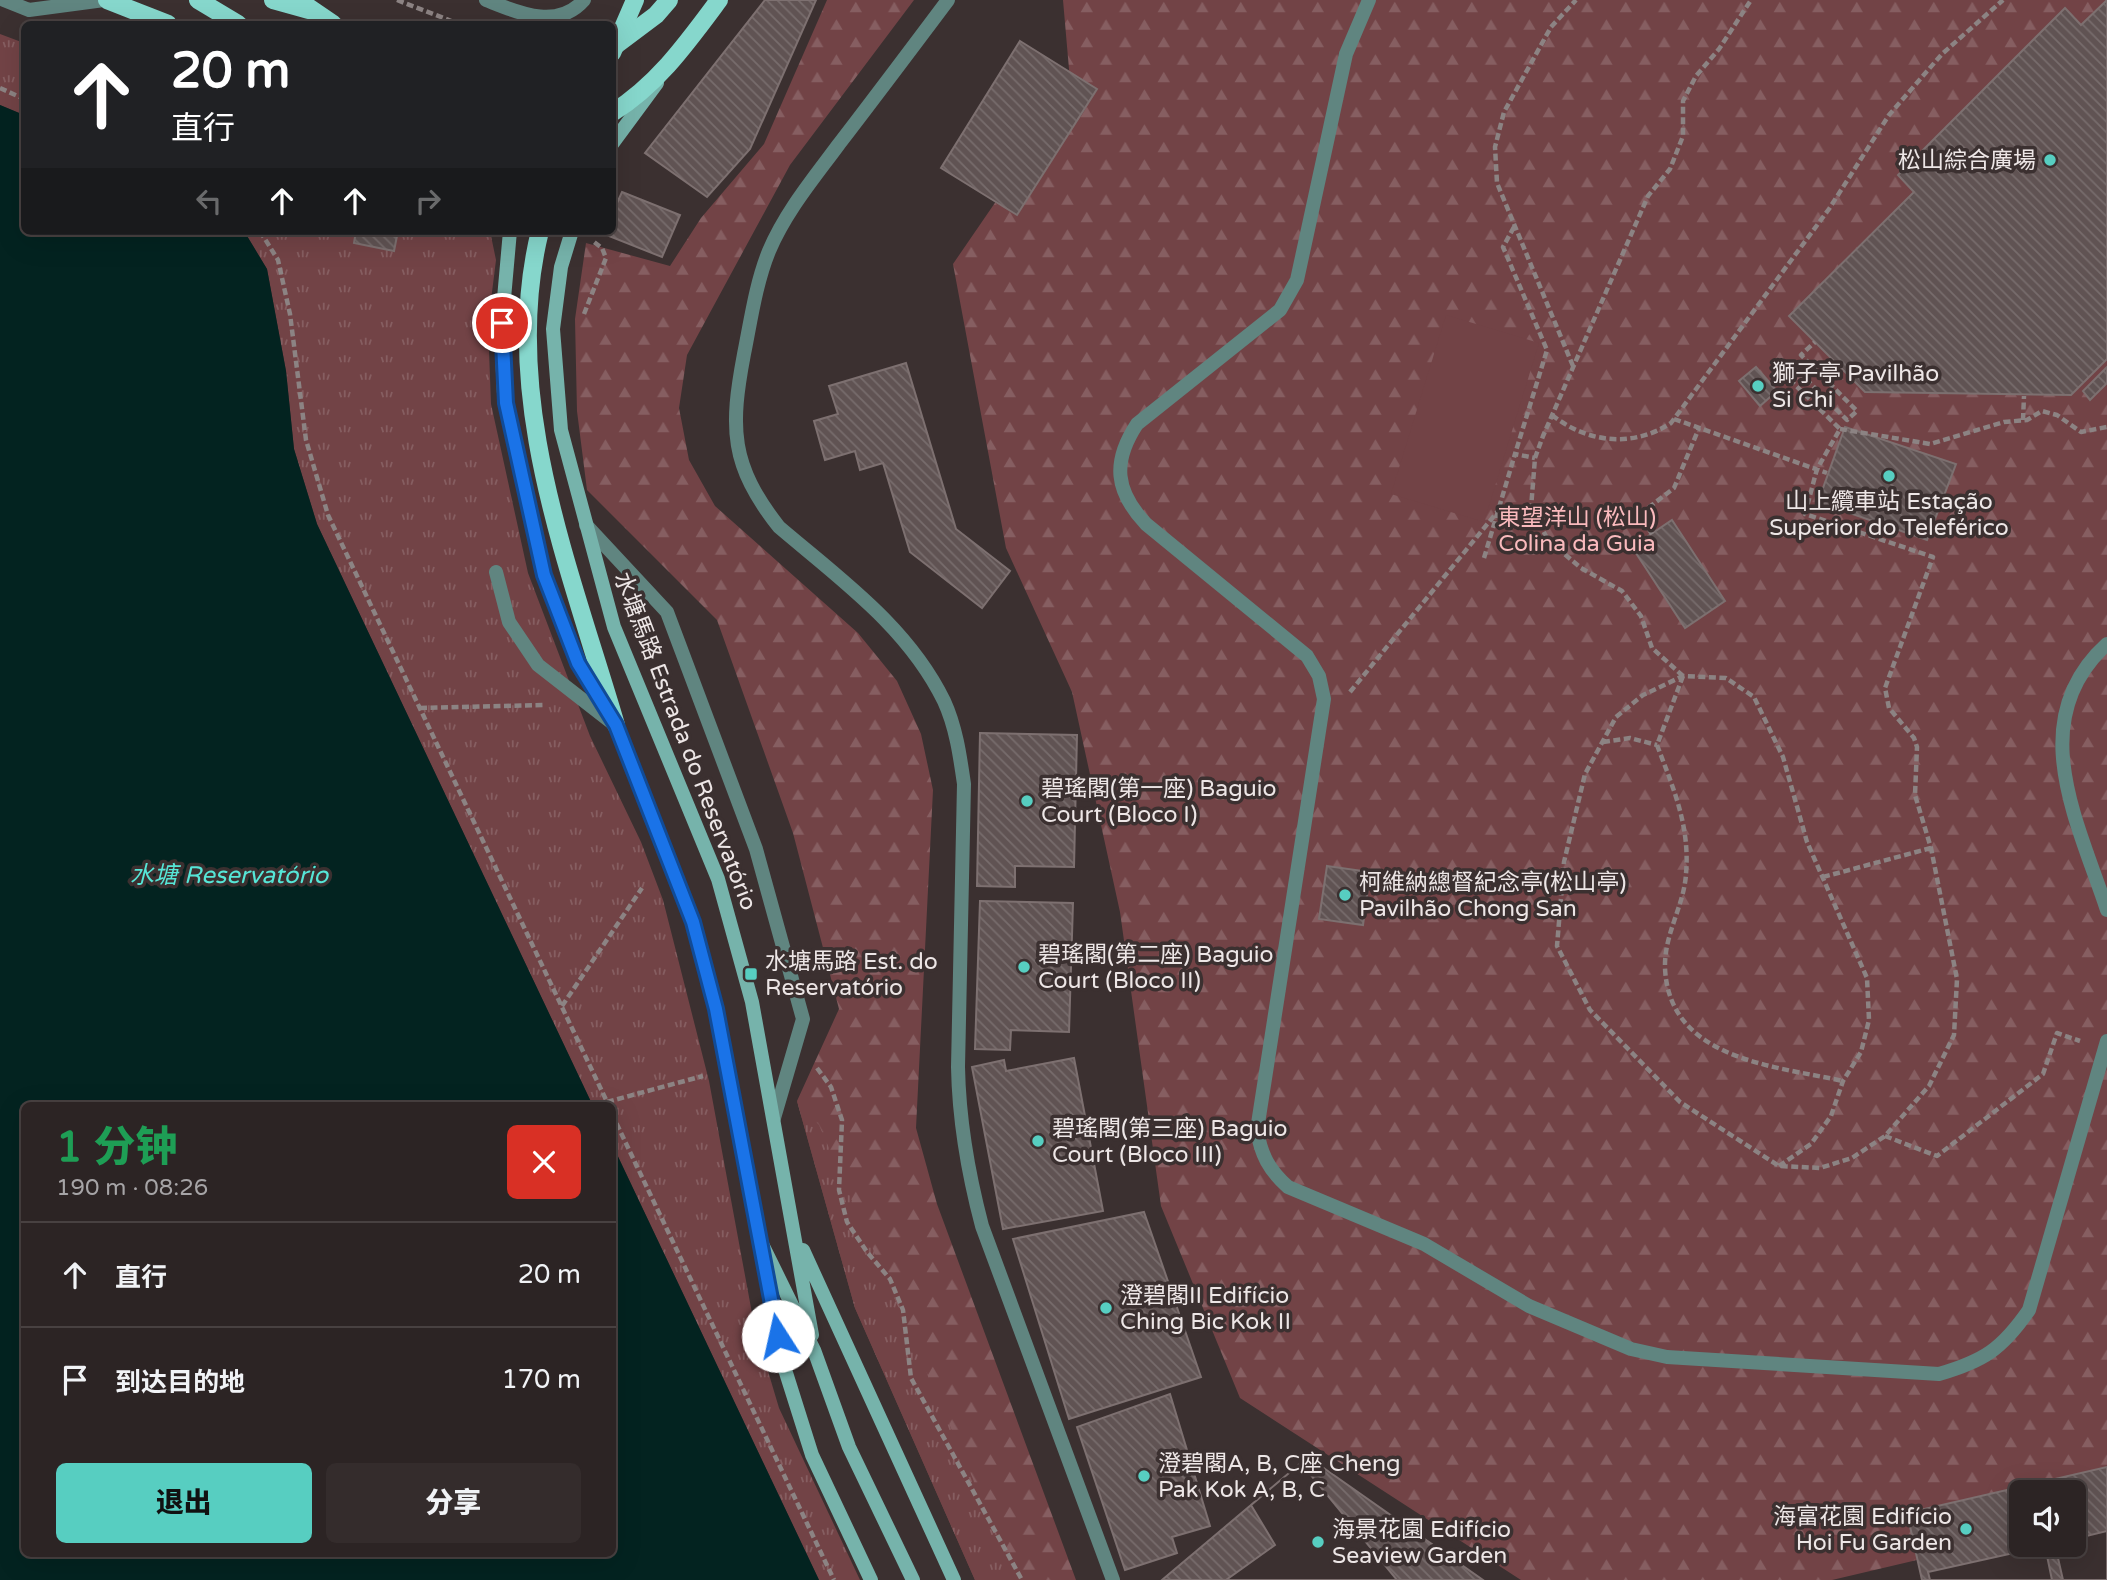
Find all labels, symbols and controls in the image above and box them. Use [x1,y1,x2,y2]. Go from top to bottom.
text: 20 m [171,42,290,101]
icon: ahead [56,49,147,140]
text: 直行 [171,110,235,148]
place label: 松山綜合廣場 [1898,147,2036,175]
marker: 松山綜合廣場 [2042,152,2058,168]
icon: left [190,182,228,220]
icon: ahead [263,182,301,220]
icon: ahead [336,182,374,220]
icon: right [409,182,447,220]
pin [472,293,532,353]
icon: arrive [483,304,521,342]
place label: 獅子亭 Pavilhão Si Chi [1772,360,1939,414]
marker: 獅子亭 Pavilhão Si Chi [1750,378,1766,394]
marker: 山上纜車站 Estação Superior do Teleférico [1881,468,1897,484]
place label: 山上纜車站 Estação Superior do Teleférico [1769,488,2009,542]
park label: 東望洋山 (松山) Colina da Guia [1498,504,1656,558]
street label: 水塘馬路 Estrada do Reservatório [607,568,763,914]
place label: 碧瑤閣(第一座) Baguio Court (Bloco I) [1041,775,1276,829]
marker: 碧瑤閣(第一座) Baguio Court (Bloco I) [1019,793,1035,809]
water label: 水塘 Reservatório [130,861,330,890]
place label: 柯維納總督紀念亭(松山亭) Pavilhão Chong San [1359,869,1626,923]
marker: 柯維納總督紀念亭(松山亭) Pavilhão Chong San [1337,887,1353,903]
place label: 碧瑤閣(第二座) Baguio Court (Bloco II) [1038,941,1273,995]
place label: 水塘馬路 Est. do Reservatório [765,948,938,1002]
marker: 碧瑤閣(第二座) Baguio Court (Bloco II) [1016,959,1032,975]
marker: 水塘馬路 Est. do Reservatório [743,966,759,982]
place label: 碧瑤閣(第三座) Baguio Court (Bloco III) [1052,1115,1287,1169]
text: 1 分钟 [56,1122,177,1173]
button: close [507,1125,581,1199]
marker: 碧瑤閣(第三座) Baguio Court (Bloco III) [1030,1133,1046,1149]
text: 190 m · 08:26 [56,1174,208,1202]
icon: ahead [56,1256,94,1294]
text: 20 m [518,1259,581,1290]
text: 直行 [115,1262,167,1293]
place label: 澄碧閣II Edifício Ching Bic Kok II [1120,1282,1291,1336]
position arrow [741,1299,815,1373]
marker: 澄碧閣II Edifício Ching Bic Kok II [1098,1300,1114,1316]
icon: arrive [56,1361,94,1399]
text: 170 m [501,1364,581,1395]
text: 到达目的地 [115,1367,245,1398]
place label: 澄碧閣A, B, C座 Cheng Pak Kok A, B, C [1158,1450,1400,1504]
button: 退出 [56,1463,312,1543]
button: 分享 [326,1463,581,1543]
marker: 澄碧閣A, B, C座 Cheng Pak Kok A, B, C [1136,1468,1152,1484]
map controls [2009,1480,2086,1557]
button: sound [2009,1480,2086,1557]
place label: 海富花園 Edifício Hoi Fu Garden [1773,1503,1952,1557]
place label: 海景花園 Edifício Seaview Garden [1332,1516,1511,1570]
marker: 海富花園 Edifício Hoi Fu Garden [1958,1521,1974,1537]
marker: 海景花園 Edifício Seaview Garden [1310,1534,1326,1550]

